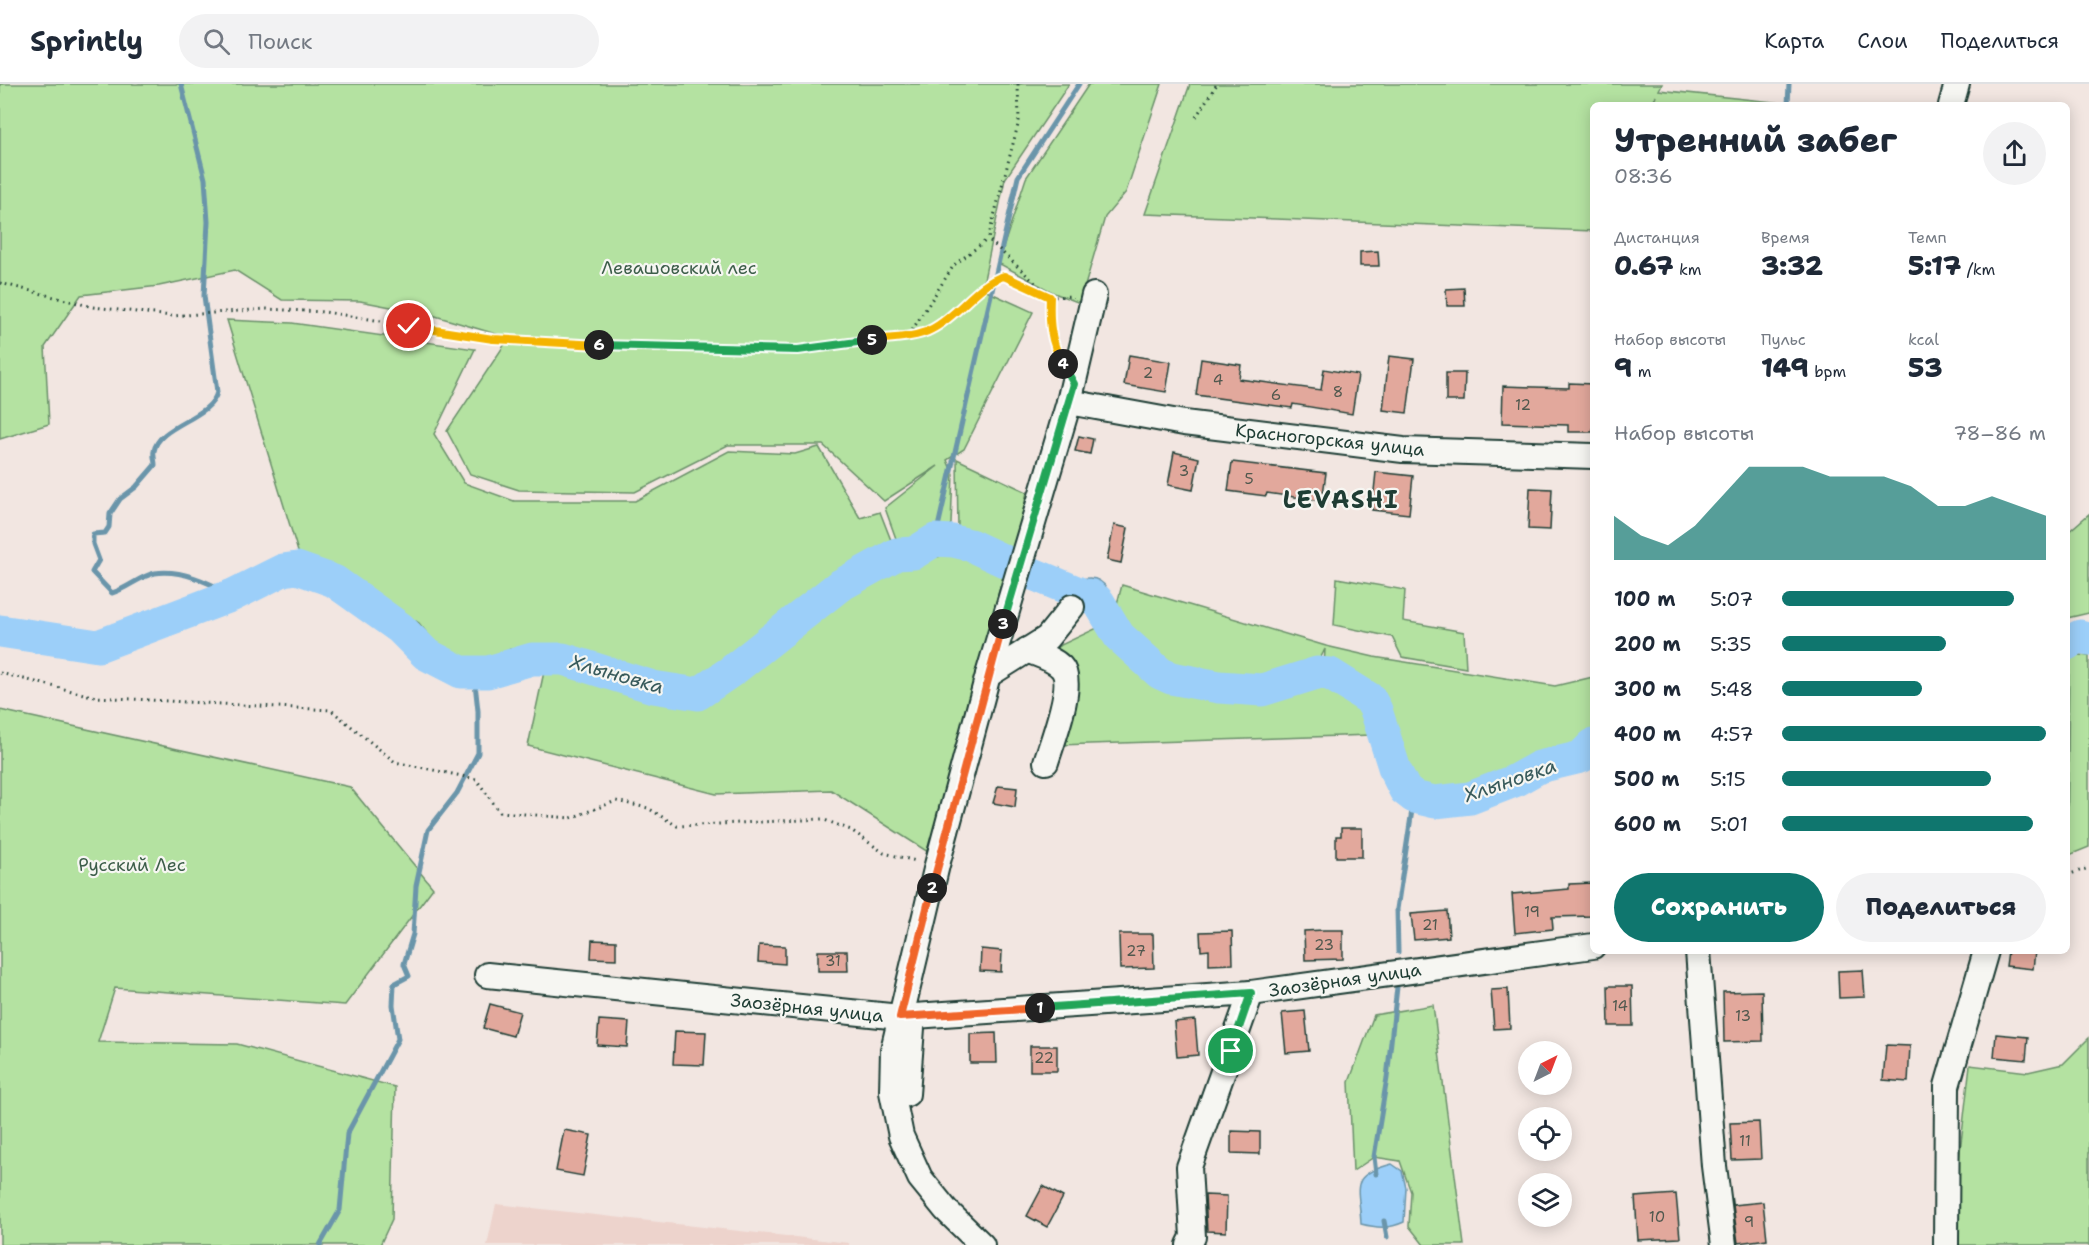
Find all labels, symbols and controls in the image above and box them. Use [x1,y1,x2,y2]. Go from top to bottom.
search box [179,14,599,68]
text: Sprintly [30,22,143,60]
icon: search [200,25,233,58]
text: Поиск [248,27,312,56]
text: Карта [1764,27,1824,55]
text: Слои [1857,27,1908,55]
text: Поделиться [1941,27,2059,55]
text: Утренний забег [1614,118,1897,163]
button: share [1983,122,2046,185]
text: 08:36 [1614,163,1673,189]
text: Дистанция [1614,227,1700,248]
text: Время [1761,227,1810,248]
text: Темп [1908,227,1947,248]
text: 0.67 [1614,248,1673,283]
text: 3:32 [1761,248,1823,283]
text: 5:17 [1908,248,1961,283]
park label: Левашовский лес [601,256,757,280]
text: km [1673,259,1702,280]
text: /km [1961,259,1995,280]
pin [383,300,434,351]
icon: check [392,309,425,342]
pin: 5 [857,325,887,355]
text: 5 [867,329,877,350]
text: Набор высоты [1614,329,1726,350]
text: Пульс [1761,329,1806,350]
text: kcal [1908,329,1939,350]
pin: 6 [584,330,614,360]
text: 6 [593,334,605,355]
pin: 4 [1048,349,1078,379]
text: 9 [1614,350,1632,385]
text: 149 [1761,350,1809,385]
text: 53 [1908,350,1942,385]
text: 4 [1057,353,1069,374]
text: m [1632,361,1651,382]
text: bpm [1809,361,1846,382]
house number: 2 [1143,363,1153,383]
house number: 4 [1213,370,1223,390]
house number: 8 [1333,382,1343,402]
house number: 6 [1271,385,1281,405]
house number: 12 [1515,395,1531,415]
street label: Красногорская улица [1234,418,1426,462]
text: Набор высоты [1614,420,1754,446]
text: 78–86 m [1953,420,2046,446]
house number: 3 [1179,461,1189,481]
house number: 5 [1244,469,1254,489]
district label: LEVASHI [1283,484,1399,516]
text: 100 m [1614,586,1676,612]
text: 5:07 [1710,586,1753,612]
pin: 3 [988,609,1018,639]
text: 3 [997,613,1009,634]
text: 200 m [1614,631,1681,657]
text: 5:35 [1710,631,1752,657]
water label: Хлыновка [566,648,667,700]
text: 300 m [1614,676,1681,702]
text: 5:48 [1710,676,1753,702]
text: 400 m [1614,721,1681,747]
text: 4:57 [1710,721,1753,747]
water label: Хлыновка [1459,752,1560,808]
text: 500 m [1614,766,1680,792]
text: 5:15 [1710,766,1746,792]
text: 600 m [1614,811,1681,837]
text: 5:01 [1710,811,1748,837]
park label: Русский Лес [78,853,186,877]
pin: 2 [917,873,947,903]
button: Сохранить [1614,873,1824,942]
button: Поделиться [1836,873,2046,942]
text: 2 [926,877,938,898]
house number: 19 [1524,902,1540,922]
house number: 21 [1422,915,1438,935]
house number: 23 [1314,935,1334,955]
house number: 27 [1126,941,1146,961]
house number: 31 [825,951,841,971]
street label: Заозёрная улица [1267,957,1423,1003]
street label: Заозёрная улица [729,988,885,1028]
pin: 1 [1025,993,1055,1023]
house number: 14 [1612,996,1628,1016]
text: 1 [1036,997,1044,1018]
house number: 13 [1735,1006,1751,1026]
pin [1205,1025,1256,1076]
icon: arrive [1214,1034,1247,1067]
north arrow [1518,1041,1572,1095]
map controls [1518,1041,1572,1227]
house number: 22 [1034,1048,1054,1068]
button: locate [1518,1107,1572,1161]
house number: 11 [1739,1131,1751,1151]
button: layers [1518,1173,1572,1227]
house number: 10 [1649,1207,1665,1227]
house number: 9 [1744,1212,1754,1232]

